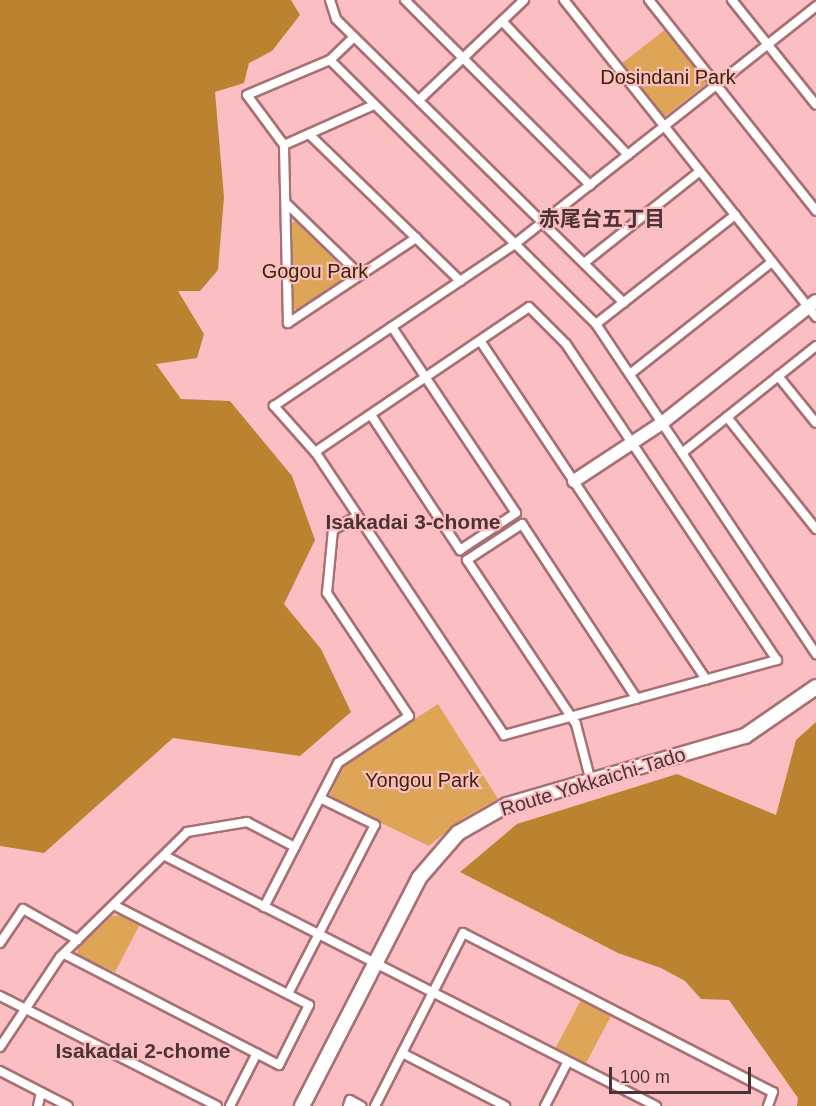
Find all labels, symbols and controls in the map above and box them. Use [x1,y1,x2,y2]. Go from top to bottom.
park label: Dosindani Park [600,65,736,89]
district label: 赤尾台五丁目 [539,206,665,232]
park label: Gogou Park [262,259,368,283]
district label: Isakadai 3-chome [325,509,501,535]
street label: Route Yokkaichi-Tado [497,742,689,822]
park label: Yongou Park [365,768,479,792]
district label: Isakadai 2-chome [55,1038,231,1064]
scale bar [612,1055,754,1093]
text: 100 m [620,1067,670,1087]

